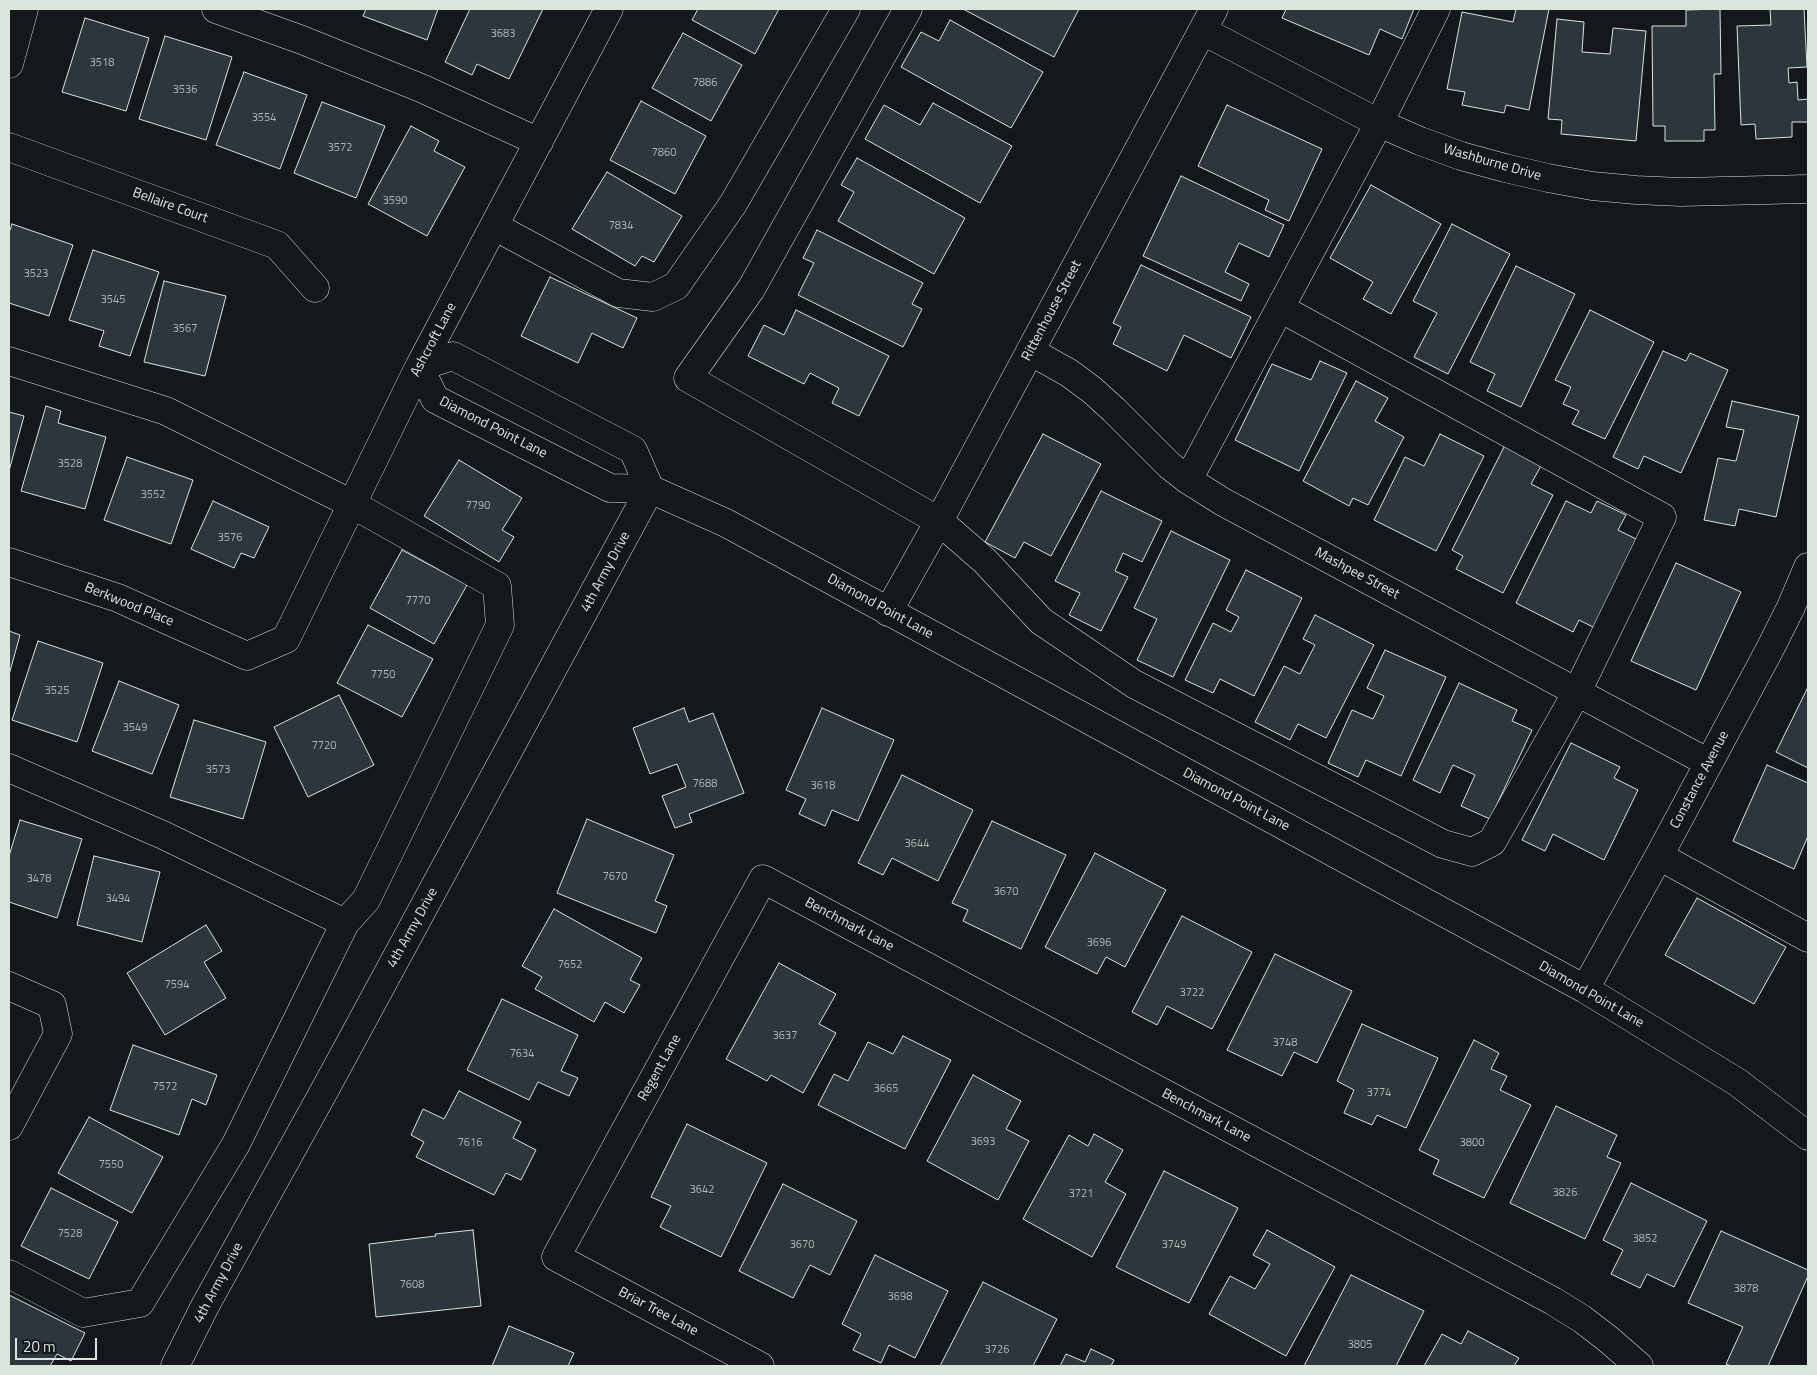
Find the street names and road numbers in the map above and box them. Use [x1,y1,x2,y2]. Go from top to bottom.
street label: Washburne Drive [1441,141,1543,185]
street label: Bellaire Court [130,185,210,227]
street label: Rittenhouse Street [1018,258,1086,364]
street label: Ashcroft Lane [407,300,461,380]
street label: Diamond Point Lane [436,394,550,462]
street label: 4th Army Drive [578,529,634,615]
street label: Mashpee Street [1312,545,1402,603]
street label: Diamond Point Lane [824,571,936,643]
street label: Berkwood Place [82,579,176,631]
street label: Constance Avenue [1667,728,1733,832]
street label: Diamond Point Lane [1180,765,1292,835]
street label: 4th Army Drive [384,885,442,971]
street label: Benchmark Lane [802,894,896,956]
street label: Diamond Point Lane [1535,958,1647,1032]
street label: Regent Lane [635,1032,685,1104]
street label: Benchmark Lane [1159,1085,1253,1147]
street label: 4th Army Drive [191,1240,247,1326]
street label: Briar Tree Lane [615,1284,701,1340]

